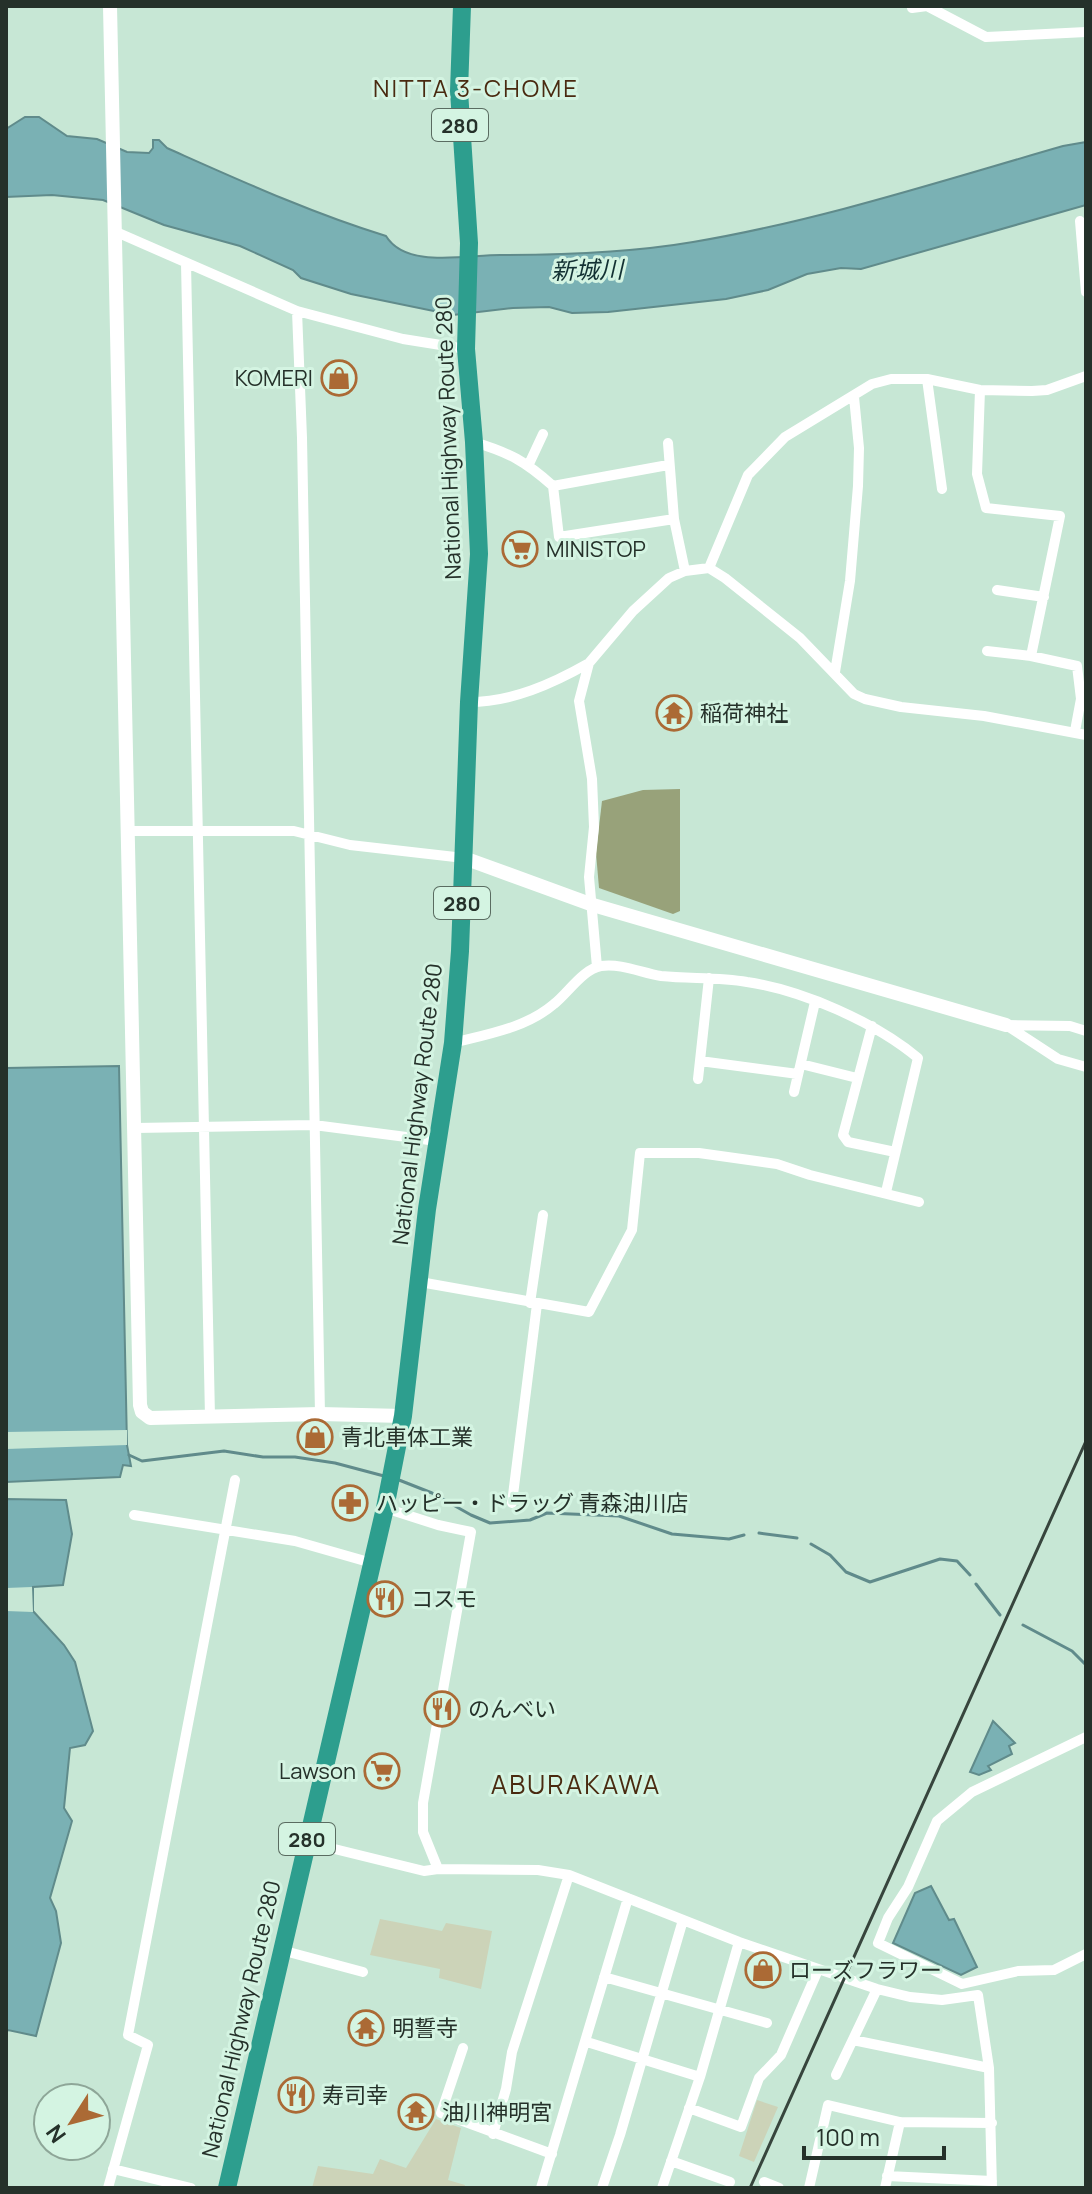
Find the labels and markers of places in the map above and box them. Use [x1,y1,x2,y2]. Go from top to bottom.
shop icon: KOMERI [320,359,358,397]
place label: KOMERI [235,363,313,393]
supermarket icon: MINISTOP [501,530,539,568]
place label: MINISTOP [546,534,646,564]
temple icon: 稲荷神社 [655,694,693,732]
place label: 稲荷神社 [700,698,788,728]
shop icon: 青北車体工業 [296,1418,334,1456]
place label: 青北車体工業 [341,1422,473,1452]
pharmacy icon: ハッピー・ドラッグ 青森油川店 [331,1484,369,1522]
place label: ハッピー・ドラッグ 青森油川店 [376,1488,688,1518]
restaurant icon: コスモ [366,1580,404,1618]
place label: コスモ [411,1584,477,1614]
restaurant icon: のんべい [423,1690,461,1728]
place label: のんべい [468,1694,556,1724]
supermarket icon: Lawson [363,1752,401,1790]
place label: Lawson [279,1756,356,1786]
shop icon: ローズフラワー [744,1951,782,1989]
place label: ローズフラワー [789,1955,942,1985]
temple icon: 明誓寺 [347,2009,385,2047]
place label: 明誓寺 [392,2013,458,2043]
restaurant icon: 寿司幸 [277,2076,315,2114]
place label: 寿司幸 [322,2080,388,2110]
temple icon: 油川神明宮 [397,2093,435,2131]
place label: 油川神明宮 [442,2097,552,2127]

